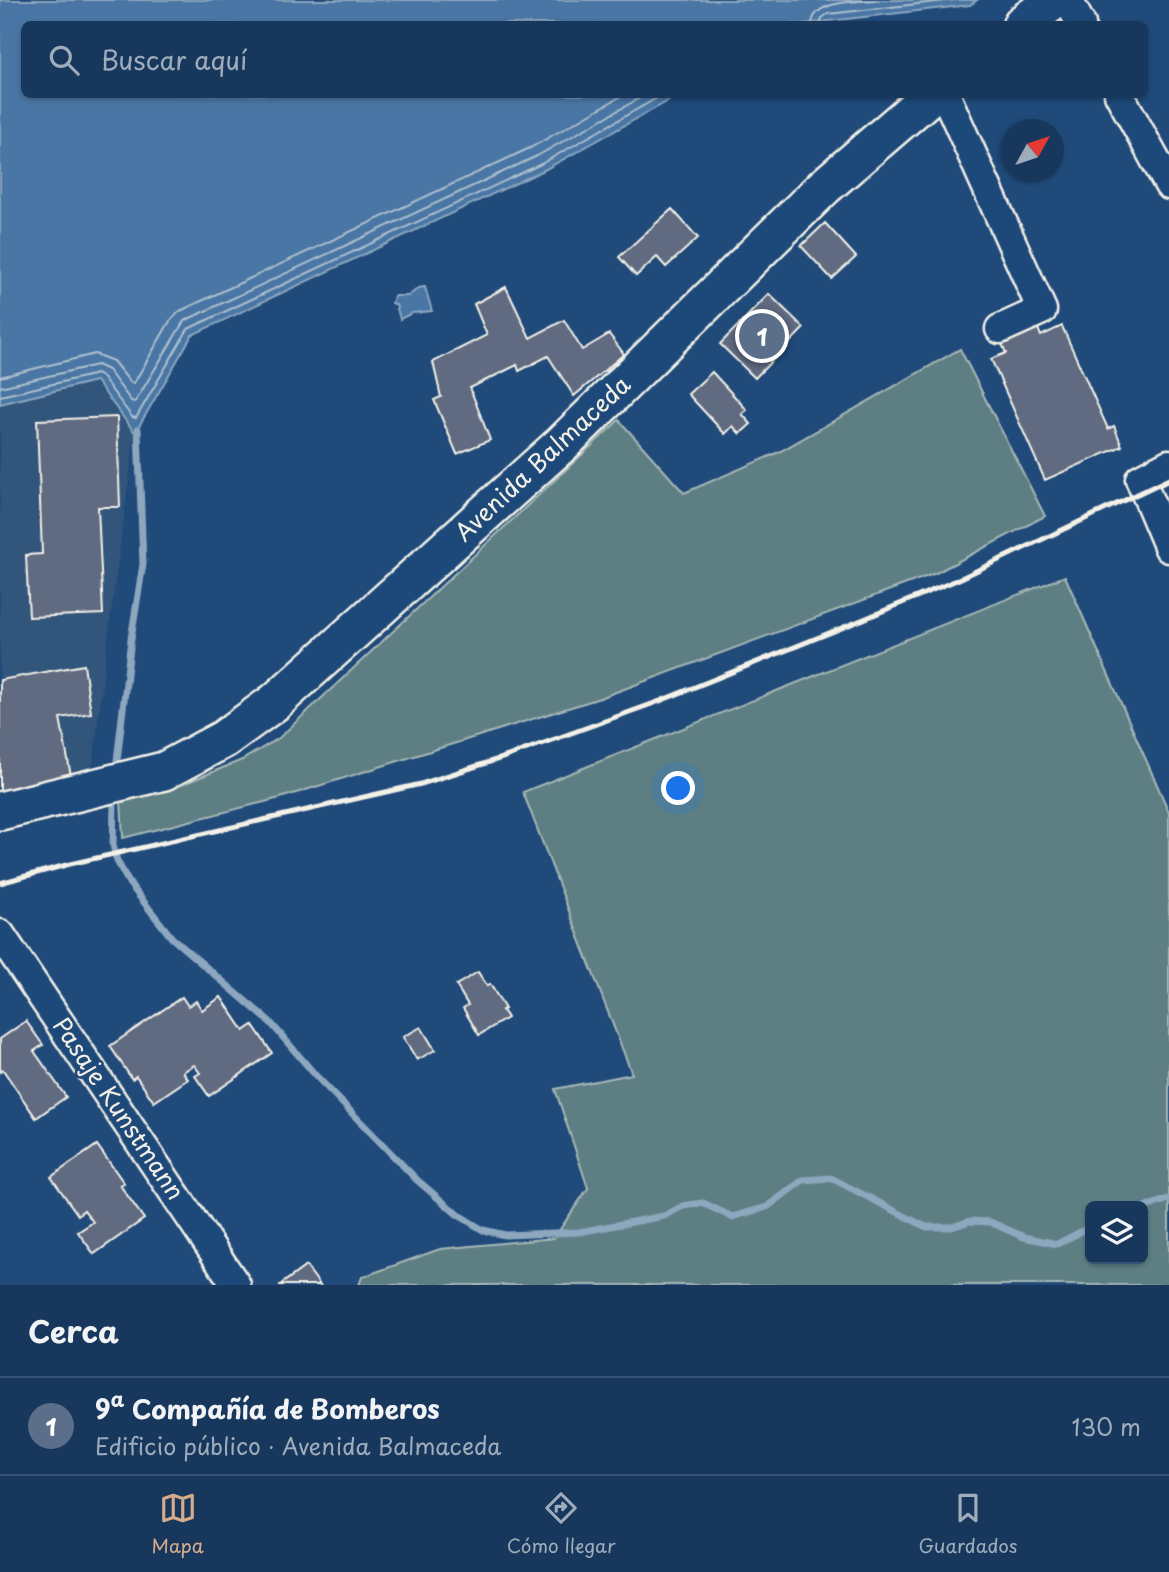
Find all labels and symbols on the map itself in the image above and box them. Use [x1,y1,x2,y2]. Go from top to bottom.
north arrow [1001,119,1064,182]
pin: 1 [739,310,785,362]
street label: Avenida Balmaceda [446,366,638,549]
your location [661,771,695,805]
street label: Pasaje Kunstmann [45,1009,194,1206]

